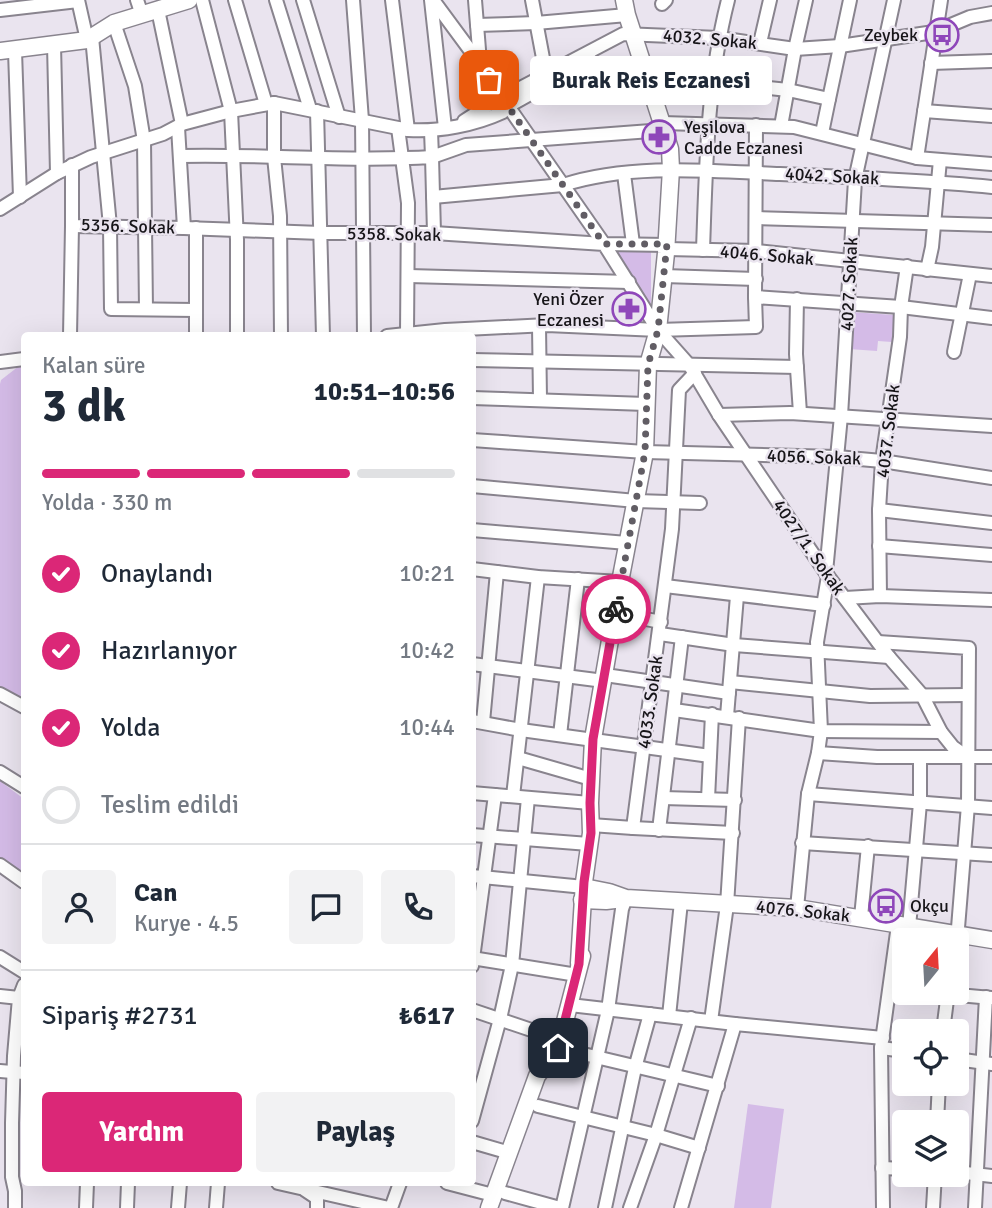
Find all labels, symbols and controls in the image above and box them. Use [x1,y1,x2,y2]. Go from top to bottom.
bus stop icon: Zeybek [923,16,961,54]
street label: 4032. Sokak [662,24,758,54]
place label: Zeybek [864,24,918,46]
pin [459,50,519,110]
callout: Burak Reis Eczanesi [531,56,772,104]
icon: bag [470,61,508,99]
text: Burak Reis Eczanesi [551,66,751,95]
place label: Yeşilova Cadde Eczanesi [684,116,803,159]
pharmacy icon: Yeşilova Cadde Eczanesi [640,118,678,156]
street label: 4042. Sokak [784,163,880,189]
street label: 5356. Sokak [81,213,175,239]
street label: 5358. Sokak [347,222,441,246]
street label: 4027. Sokak [836,236,862,332]
street label: 4046. Sokak [719,240,815,270]
place label: Yeni Özer Eczanesi [533,288,604,331]
pharmacy icon: Yeni Özer Eczanesi [610,290,648,328]
text: Kalan süre [42,351,146,380]
text: 10:51–10:56 [314,376,455,408]
text: 3 dk [42,378,126,434]
street label: 4037. Sokak [871,383,905,479]
street label: 4056. Sokak [767,444,861,470]
text: Yolda · 330 m [42,488,172,517]
street label: 4027/1. Sokak [768,495,850,599]
icon: check [42,555,80,593]
text: Onaylandı [101,558,213,590]
text: 10:21 [399,559,455,588]
courier [581,574,651,644]
icon: bike [597,590,635,628]
icon: check [42,632,80,670]
text: Hazırlanıyor [101,635,237,667]
text: 10:42 [399,636,455,665]
street label: 4033. Sokak [633,654,667,750]
icon: check [42,709,80,747]
text: Yolda [101,712,161,744]
text: 10:44 [399,713,455,742]
text: Teslim edildi [101,789,239,821]
button: person [42,870,116,944]
button: chat [289,870,363,944]
button: phone [381,870,455,944]
text: Can [134,877,177,909]
bus stop icon: Okçu [867,887,905,925]
street label: 4076. Sokak [755,895,851,927]
place label: Okçu [910,895,949,917]
text: Kurye · 4.5 [134,909,239,938]
north arrow [892,928,970,1004]
map controls [892,928,969,1187]
text: Sipariş #2731 [42,1000,198,1032]
text: ₺617 [399,1000,455,1032]
pin [528,1018,588,1078]
button: locate [892,1019,969,1096]
icon: home [539,1029,577,1067]
button: Yardım [42,1092,242,1172]
button: Paylaş [256,1092,455,1172]
button: layers [892,1110,969,1187]

